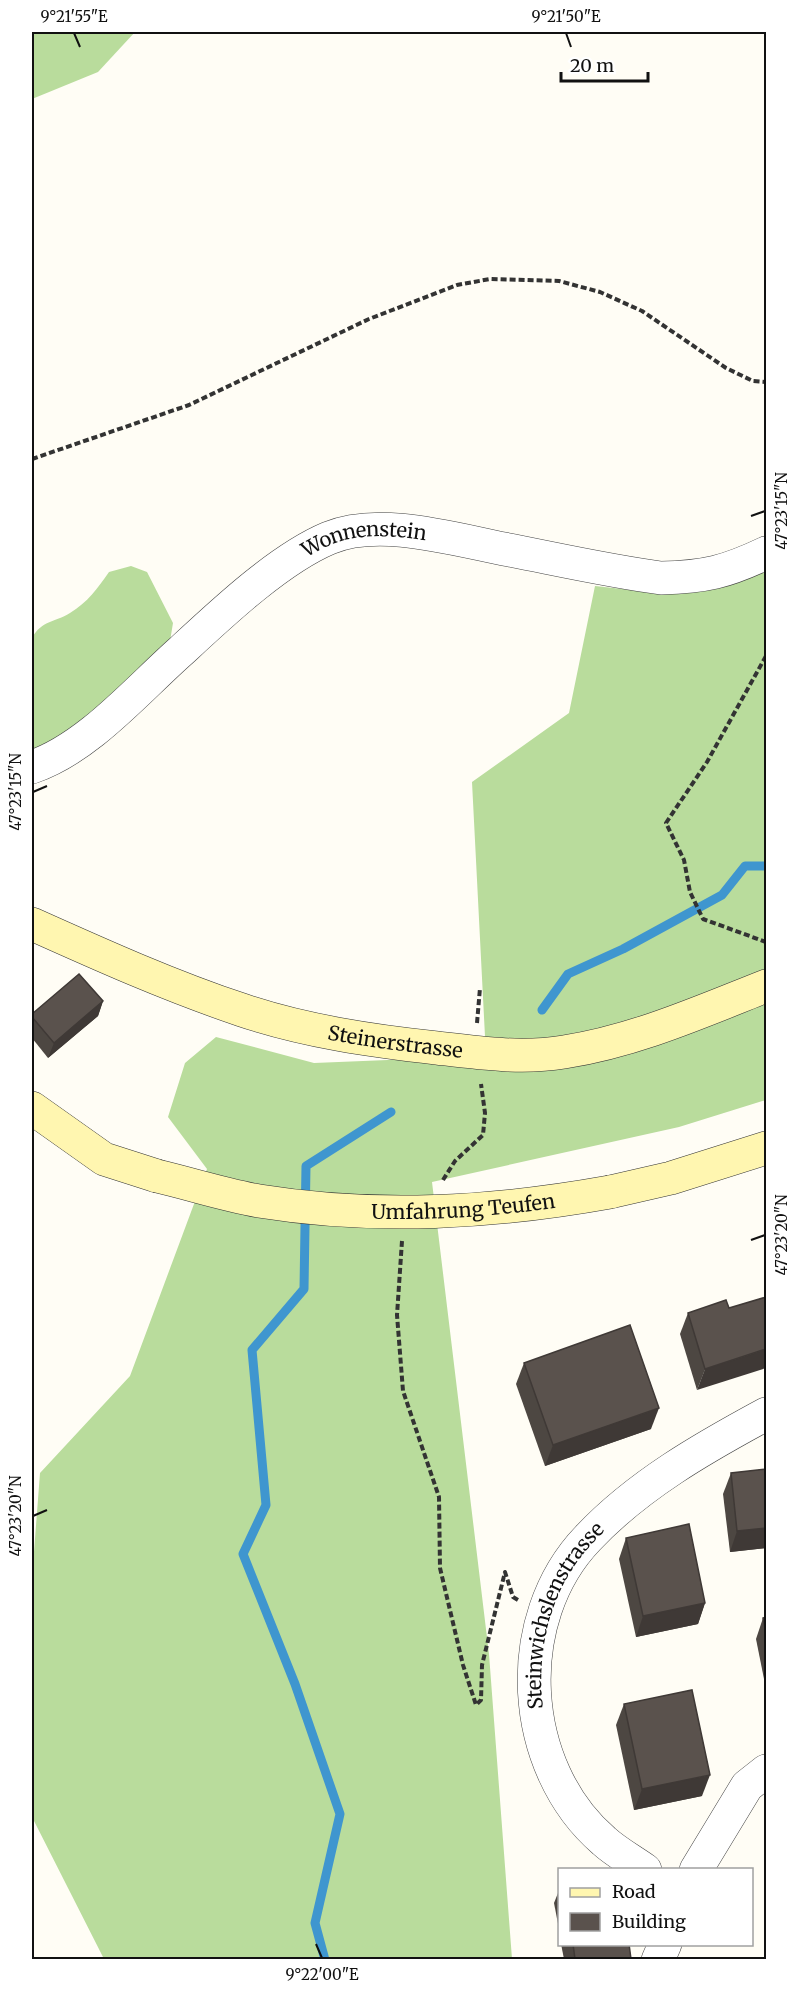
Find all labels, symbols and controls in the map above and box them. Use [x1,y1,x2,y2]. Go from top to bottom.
text: 9°21'55"E [40,7,108,26]
text: 9°21'50"E [532,7,601,26]
scale bar [561,45,648,83]
text: 20 m [570,54,614,77]
text: 47°23'15"N [772,472,791,550]
street label: Wonnenstein [296,516,428,562]
text: 47°23'15"N [6,753,25,831]
street label: Steinerstrasse [326,1020,464,1063]
street label: Umfahrung Teufen [371,1188,557,1224]
text: 47°23'20"N [772,1194,791,1276]
text: 47°23'20"N [6,1475,25,1557]
street label: Steinwichslenstrasse [521,1516,609,1711]
legend [558,1868,753,1946]
text: Road [612,1880,656,1903]
text: Building [612,1910,686,1933]
text: 9°22'00"E [286,1965,359,1984]

